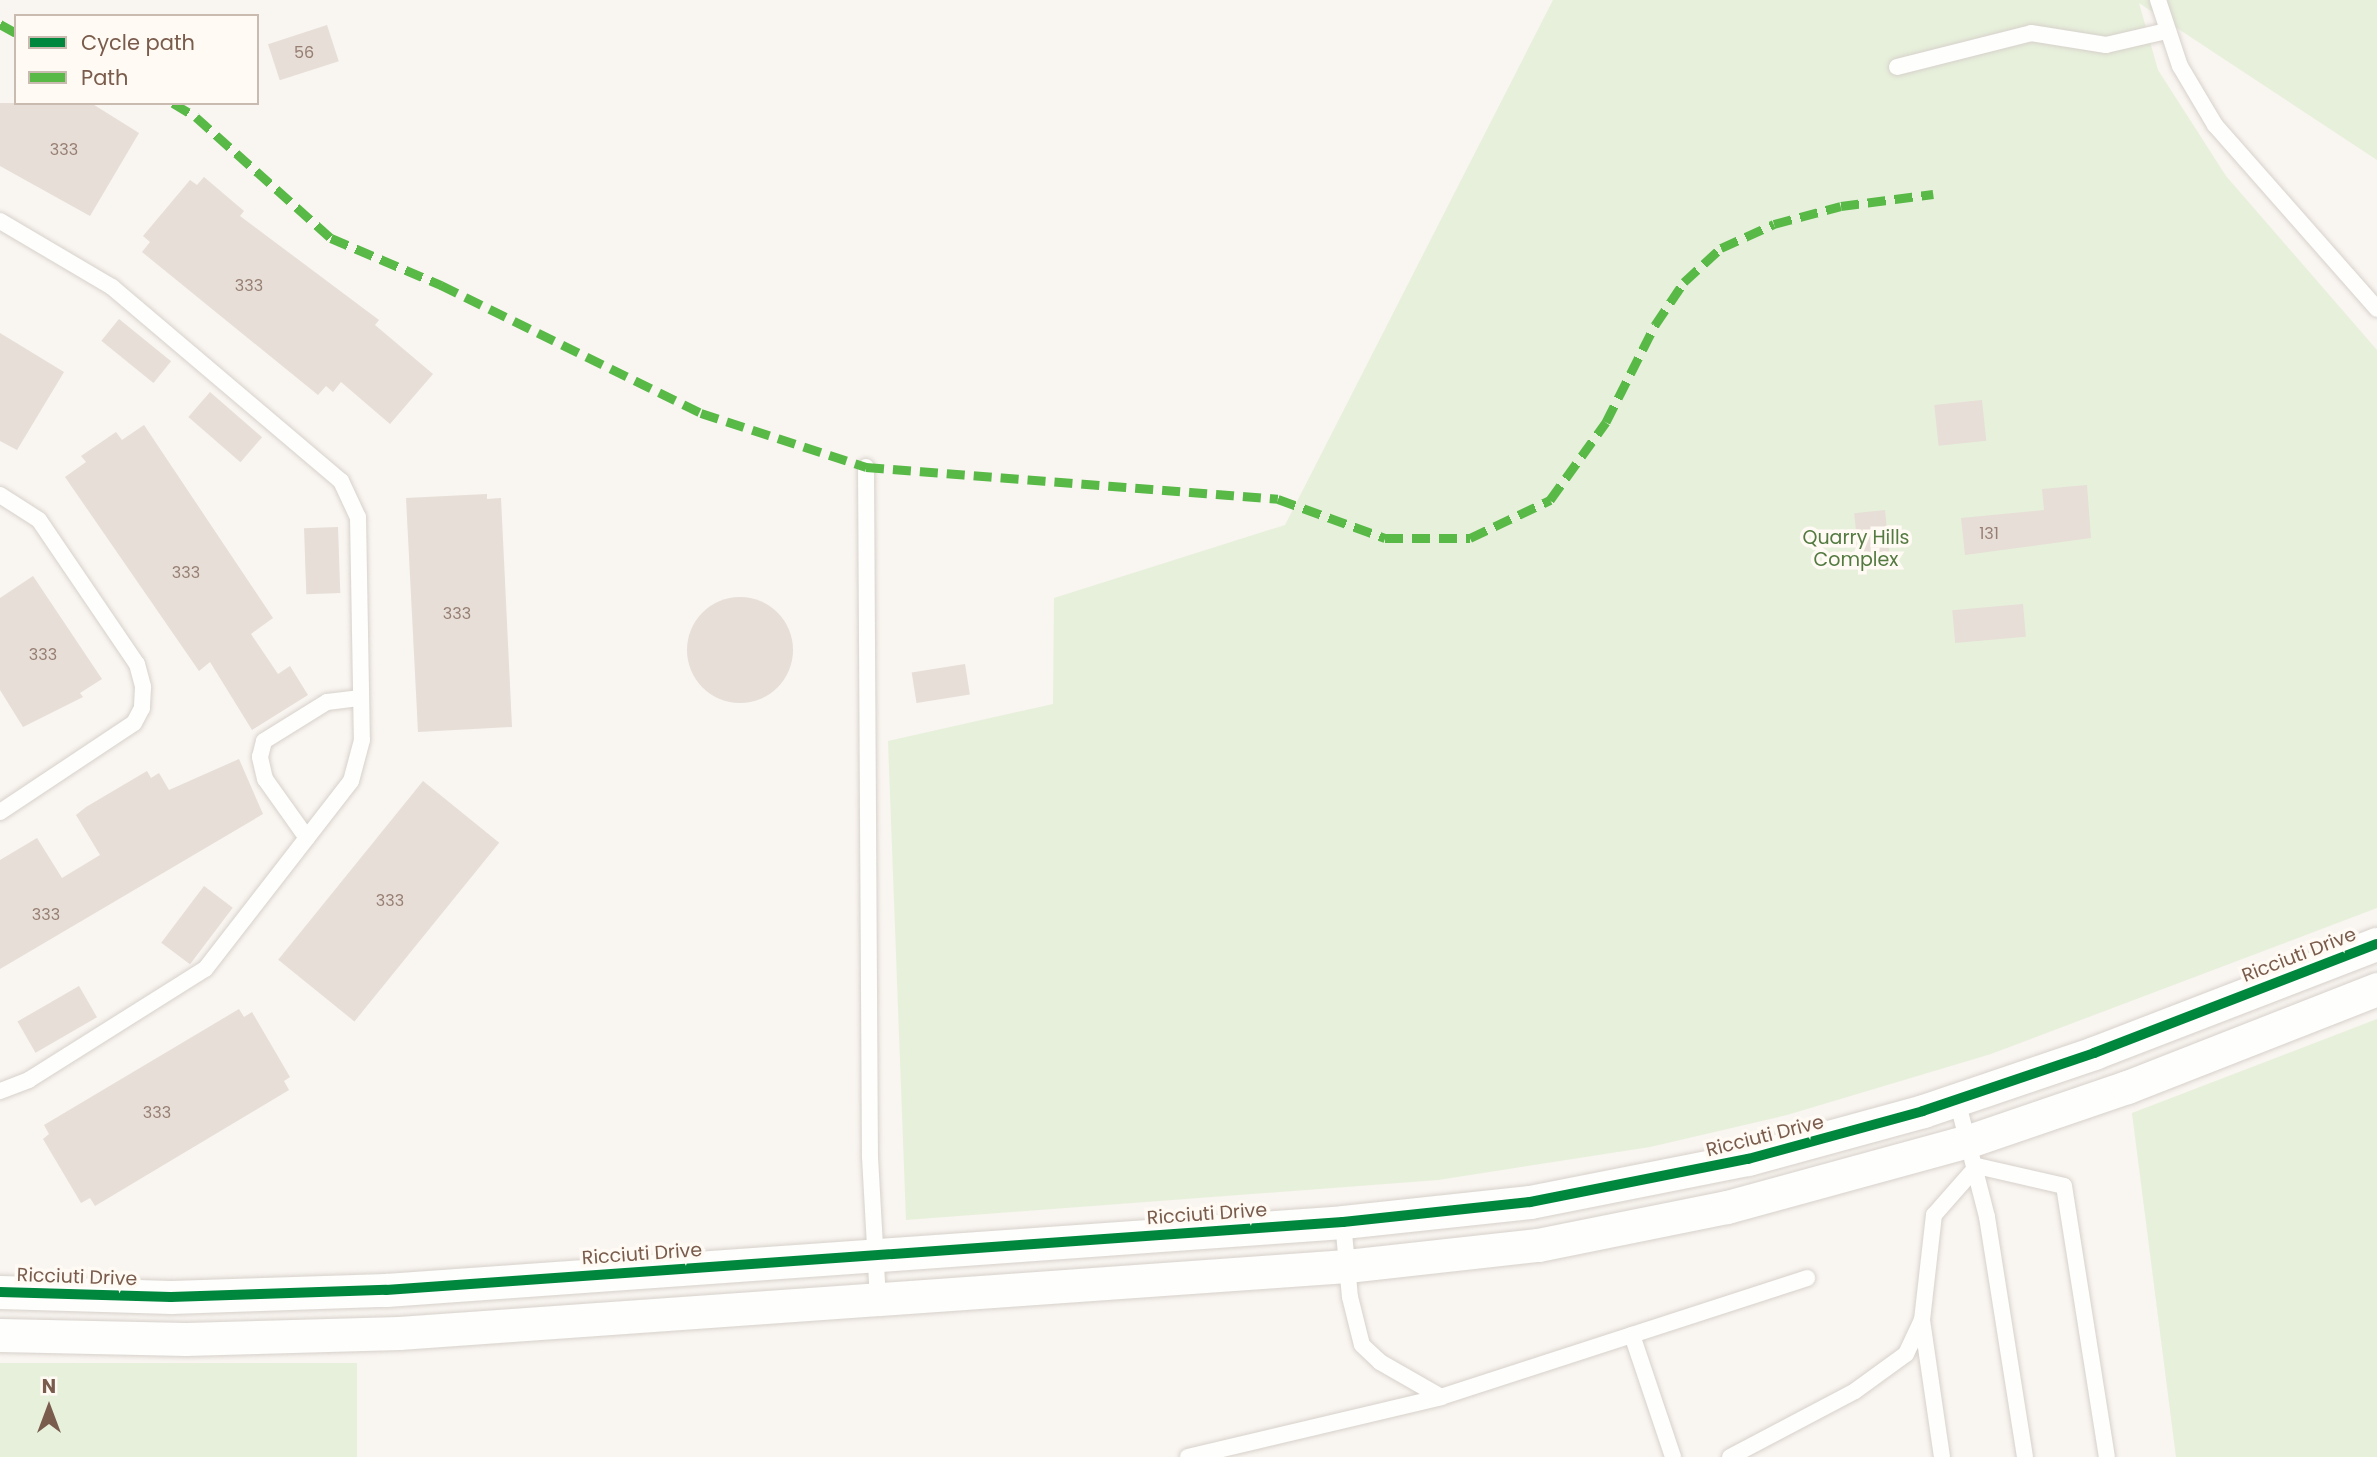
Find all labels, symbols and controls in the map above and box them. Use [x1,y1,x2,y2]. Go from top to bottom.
legend [14,14,259,105]
text: Cycle path [81,28,195,57]
house number: 56 [294,43,314,63]
text: Path [81,63,128,92]
house number: 333 [50,140,78,160]
house number: 333 [235,276,263,296]
house number: 131 [1979,524,1999,544]
park label: Quarry Hills Complex [1802,527,1910,571]
house number: 333 [172,563,200,583]
house number: 333 [443,604,471,624]
house number: 333 [29,645,57,665]
house number: 333 [376,891,404,911]
house number: 333 [32,905,60,925]
street label: Ricciuti Drive [2239,923,2359,987]
house number: 333 [143,1103,171,1123]
street label: Ricciuti Drive [1704,1110,1826,1162]
street label: Ricciuti Drive [1146,1198,1268,1230]
street label: Ricciuti Drive [581,1238,703,1270]
street label: Ricciuti Drive [16,1264,138,1290]
north arrow [14,1373,84,1443]
text: N [42,1373,56,1400]

